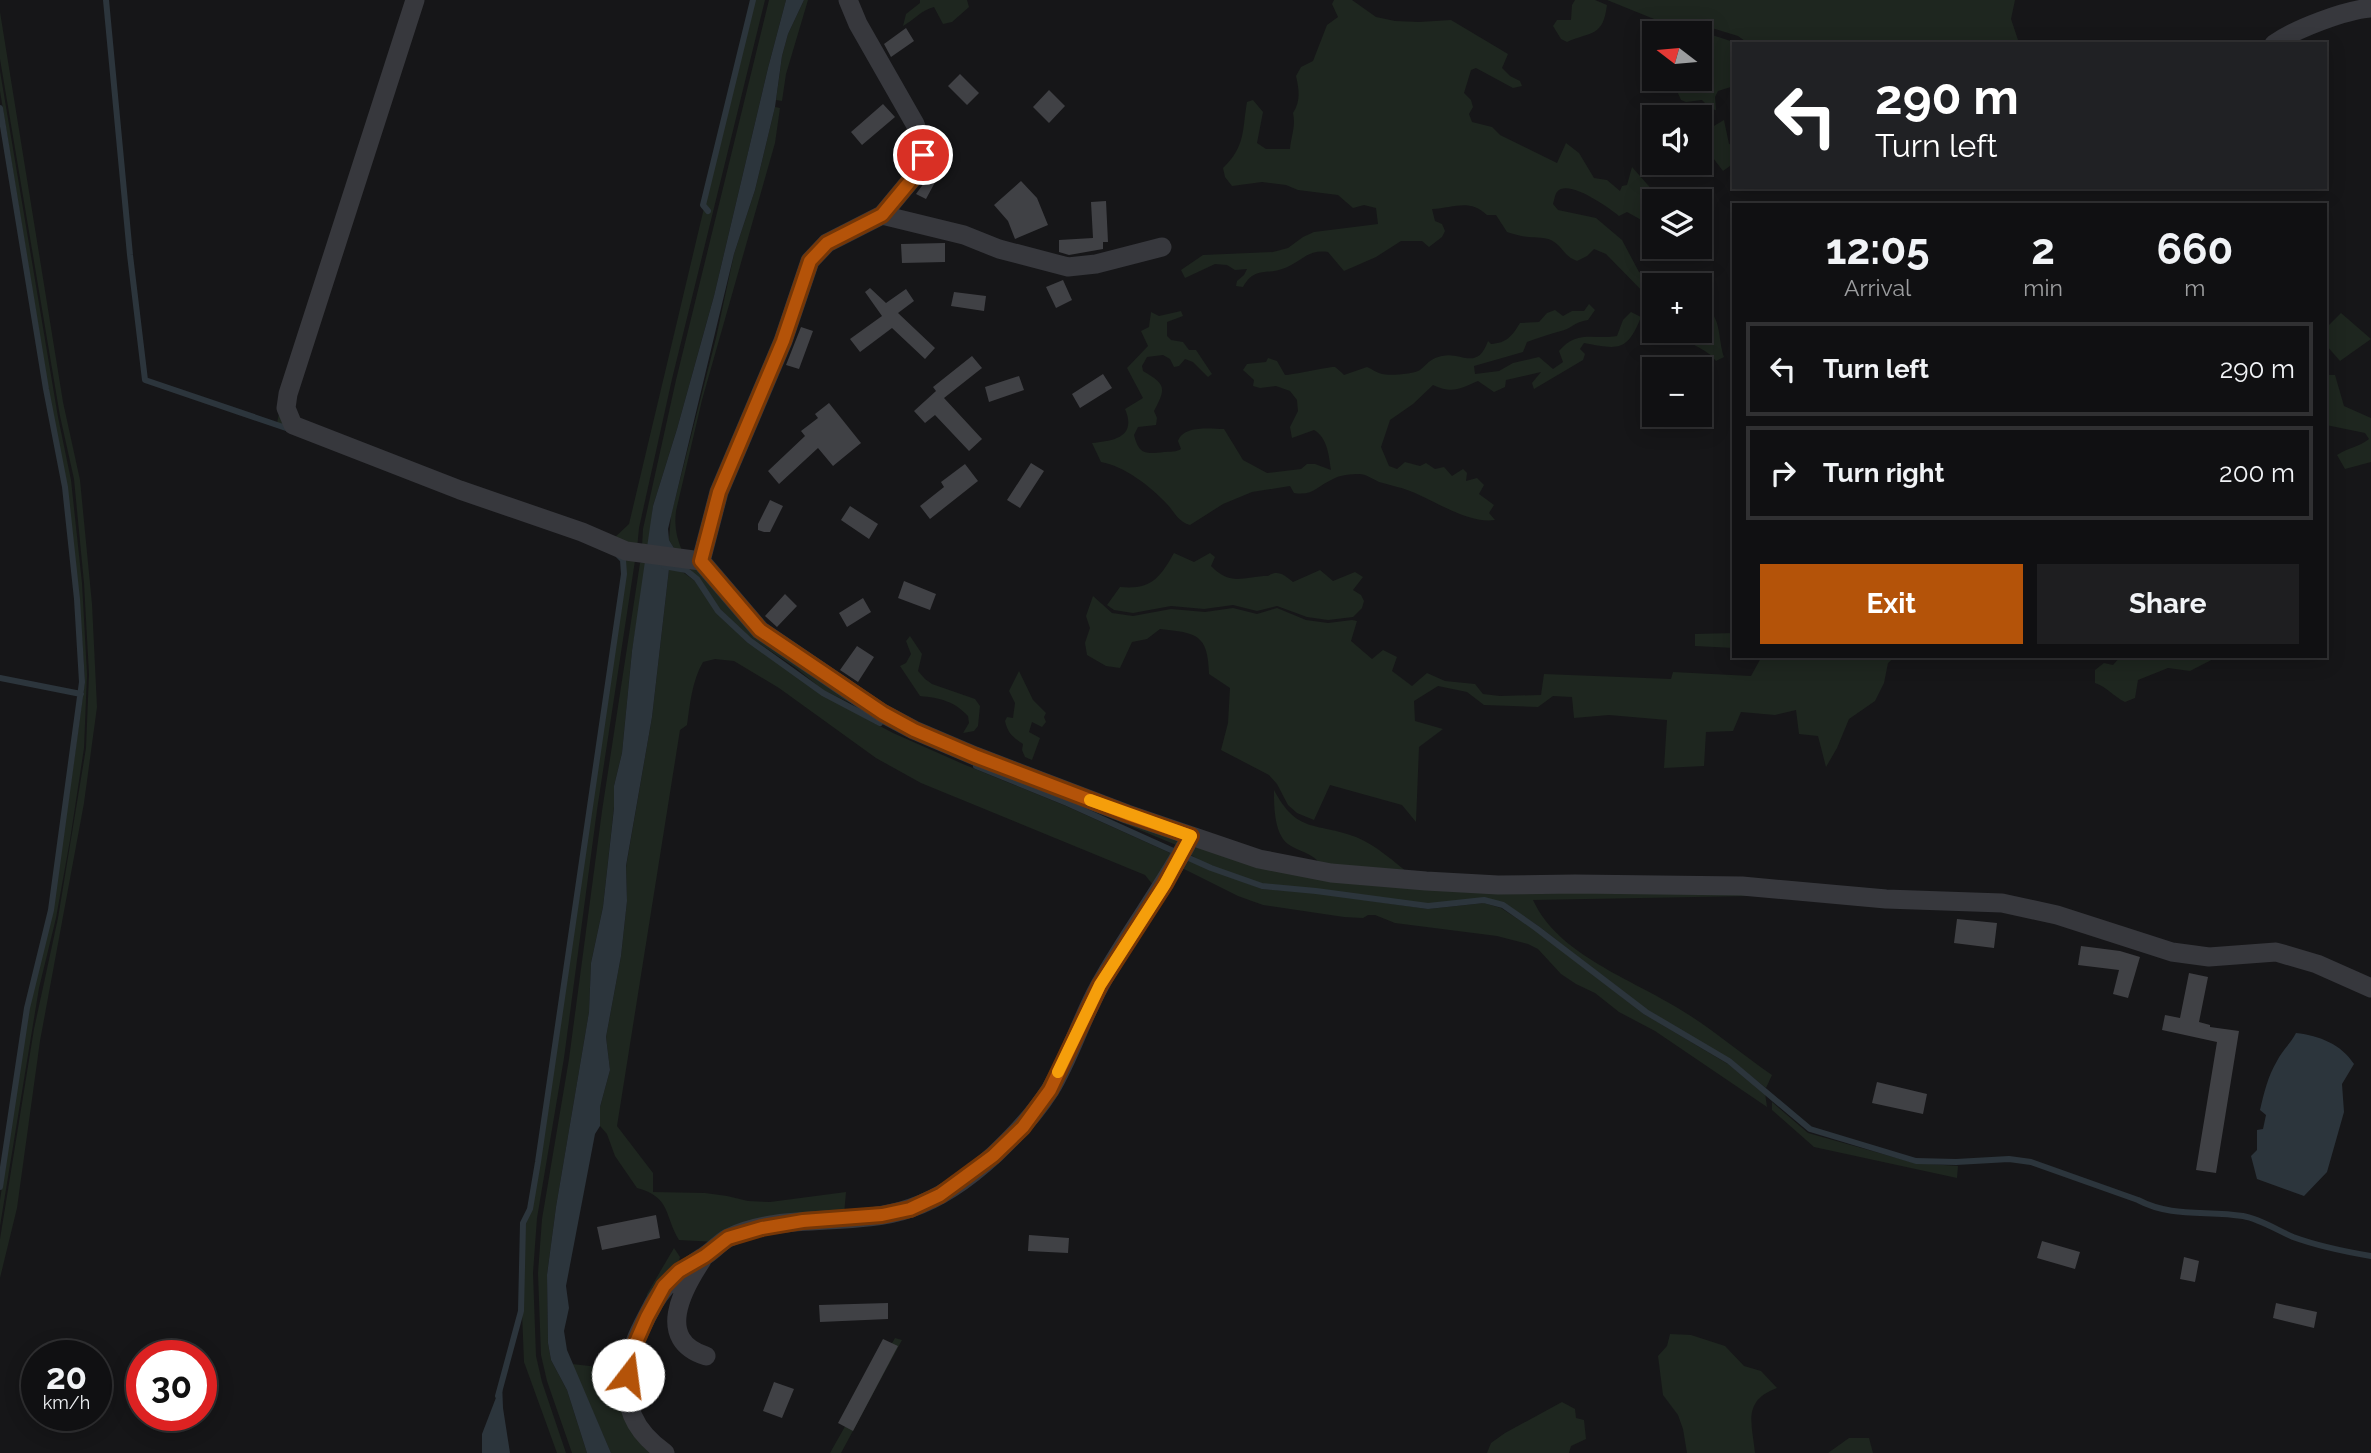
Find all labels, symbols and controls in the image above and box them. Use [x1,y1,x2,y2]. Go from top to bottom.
north arrow [1642,21,1712,91]
map controls [1642,21,1712,427]
text: 290 m [1875,68,2019,125]
icon: left [1760,70,1851,161]
button: sound [1642,105,1712,175]
pin [893,125,953,185]
text: Turn left [1875,127,1997,164]
icon: arrive [904,136,942,174]
button: layers [1642,189,1712,259]
text: 12:05 [1826,225,1930,274]
text: 2 [2031,225,2055,274]
text: 660 [2157,225,2233,274]
button: + [1642,273,1712,343]
text: Arrival [1844,274,1911,301]
text: min [2023,274,2063,301]
text: m [2184,274,2205,301]
icon: left [1764,350,1802,388]
text: Turn left [1823,354,1929,384]
text: 290 m [2220,354,2295,384]
button: − [1642,357,1712,427]
icon: right [1764,454,1802,492]
text: Turn right [1823,458,1944,488]
text: 200 m [2219,458,2295,488]
button: Exit [1760,564,2023,644]
button: Share [2037,564,2299,644]
position arrow [591,1338,665,1412]
speed limit sign: 30 [126,1340,217,1431]
text: 20 [46,1356,87,1397]
text: km/h [43,1392,90,1413]

